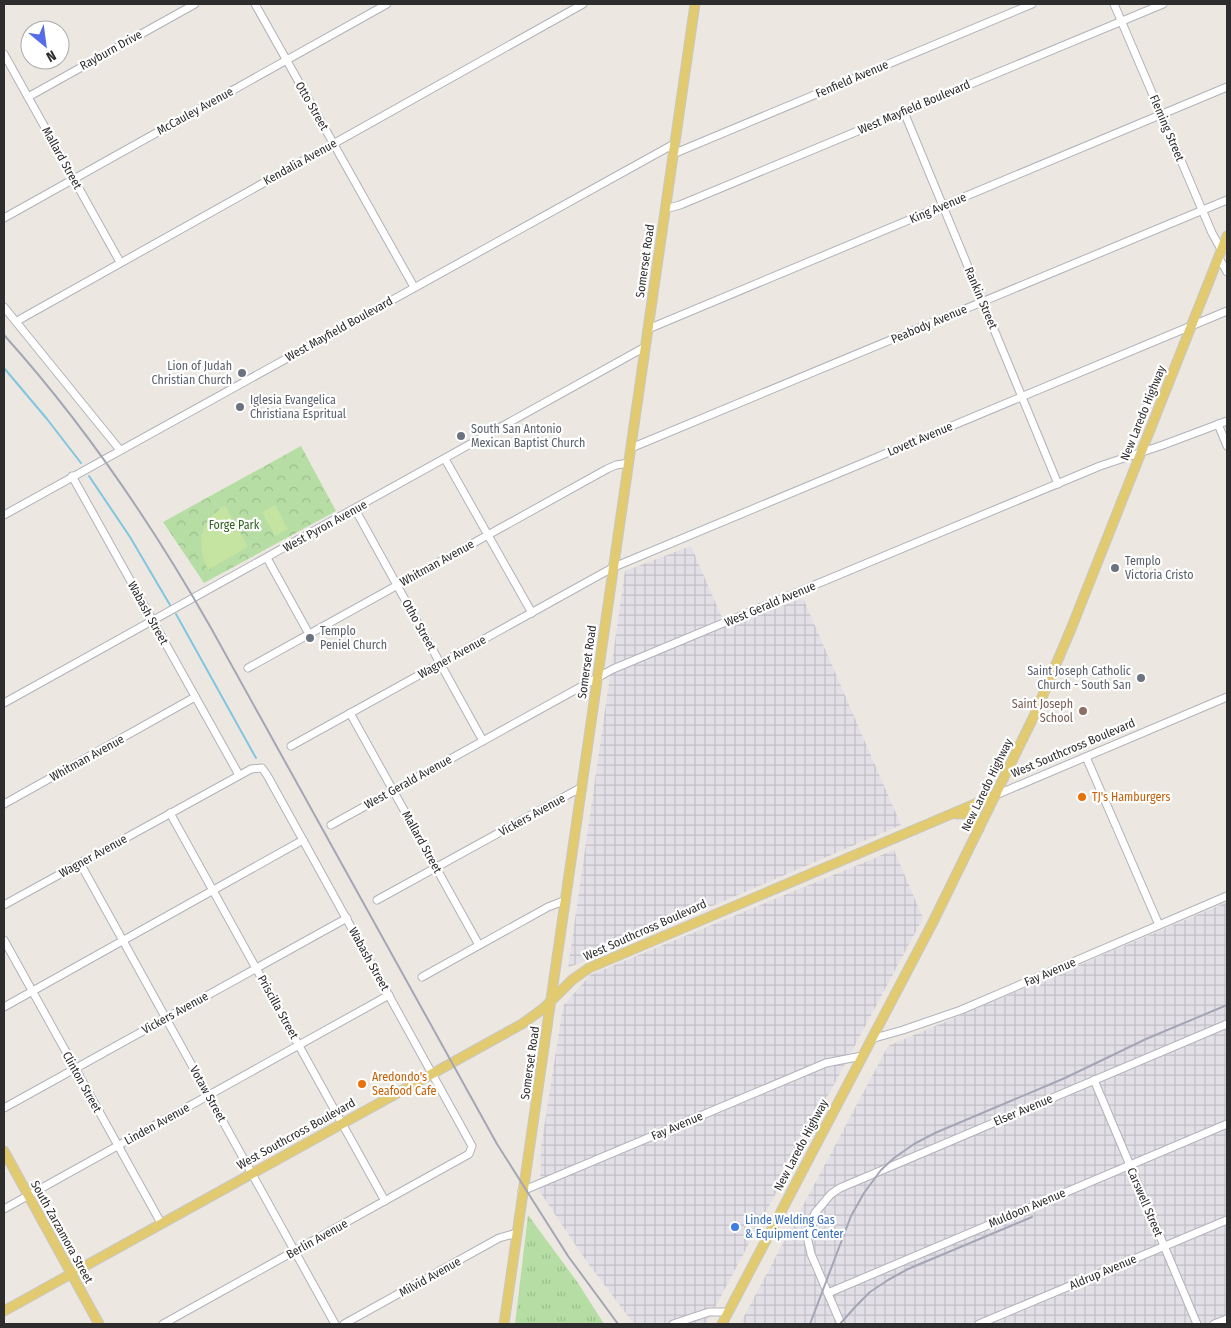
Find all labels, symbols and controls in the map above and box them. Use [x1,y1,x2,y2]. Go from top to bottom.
north arrow [20,20,70,70]
street label: Rayburn Drive [77,27,145,73]
text: N [43,46,59,65]
street label: Fenfield Avenue [813,57,891,101]
street label: West Mayfield Boulevard [856,77,972,137]
street label: Otto Street [292,79,332,133]
street label: McCauley Avenue [154,84,236,138]
street label: Fleming Street [1147,93,1187,163]
street label: Mallard Street [39,124,85,192]
street label: Kendalia Avenue [261,136,339,188]
street label: King Avenue [908,190,969,226]
street label: Somerset Road [633,223,657,299]
street label: Rankin Street [962,265,1000,331]
street label: West Mayfield Boulevard [283,294,395,364]
street label: Peabody Avenue [889,302,969,346]
place label: Lion of Judah Christian Church [152,359,232,387]
street label: New Laredo Highway [1118,363,1169,463]
marker: Lion of Judah Christian Church [236,367,248,379]
place label: Iglesia Evangelica Christiana Espritual [250,393,346,421]
marker: Iglesia Evangelica Christiana Espritual [234,401,246,413]
street label: Lovett Avenue [885,419,955,459]
place label: South San Antonio Mexican Baptist Church [471,422,585,450]
marker: South San Antonio Mexican Baptist Church [455,430,467,442]
street label: West Pyron Avenue [281,497,369,555]
park label: Forge Park [209,518,260,532]
street label: Whitman Avenue [397,537,477,589]
place label: Templo Victoria Cristo [1125,554,1194,582]
marker: Templo Victoria Cristo [1109,562,1121,574]
street label: West Gerald Avenue [722,578,818,629]
street label: Wabash Street [125,579,171,647]
street label: Otho Street [399,597,439,653]
place label: Templo Peniel Church [320,624,387,652]
street label: Somerset Road [575,624,599,700]
marker: Templo Peniel Church [304,632,316,644]
street label: Wagner Avenue [416,633,488,681]
place label: Saint Joseph Catholic Church - South San [1027,664,1131,692]
marker: Saint Joseph Catholic Church - South San [1135,672,1147,684]
place label: Saint Joseph School [1012,697,1073,725]
marker: Saint Joseph School [1077,705,1089,717]
street label: West Southcross Boulevard [1009,716,1137,780]
street label: Whitman Avenue [47,732,127,784]
street label: New Laredo Highway [958,736,1016,834]
street label: West Gerald Avenue [362,752,454,812]
place label: TJ's Hamburgers [1092,790,1171,804]
street label: Vickers Avenue [496,791,568,839]
marker: TJ's Hamburgers [1076,791,1088,803]
street label: Mallard Street [399,808,445,876]
street label: Wagner Avenue [57,832,129,880]
street label: West Southcross Boulevard [581,897,709,963]
street label: Wabash Street [346,925,392,993]
street label: Fay Avenue [1022,955,1078,989]
street label: Priscilla Street [255,973,301,1042]
street label: Vickers Avenue [139,989,211,1037]
street label: Somerset Road [518,1025,542,1101]
street label: Clinton Street [60,1049,104,1115]
street label: Votaw Street [187,1064,229,1125]
place label: Aredondo's Seafood Cafe [372,1070,436,1098]
marker: Aredondo's Seafood Cafe [356,1078,368,1090]
street label: Elser Avenue [991,1091,1055,1129]
street label: West Southcross Boulevard [234,1096,358,1172]
street label: New Laredo Highway [771,1096,831,1193]
street label: Linden Avenue [122,1100,192,1148]
street label: Fay Avenue [649,1109,705,1143]
street label: Carswell Street [1124,1165,1166,1239]
street label: South Zarzamora Street [28,1178,96,1286]
street label: Muldoon Avenue [986,1185,1068,1231]
place label: Linde Welding Gas & Equipment Center [745,1213,844,1241]
street label: Berlin Avenue [284,1216,350,1262]
marker: Linde Welding Gas & Equipment Center [729,1221,741,1233]
street label: Aldrup Avenue [1067,1252,1139,1292]
street label: Milvid Avenue [397,1254,463,1300]

